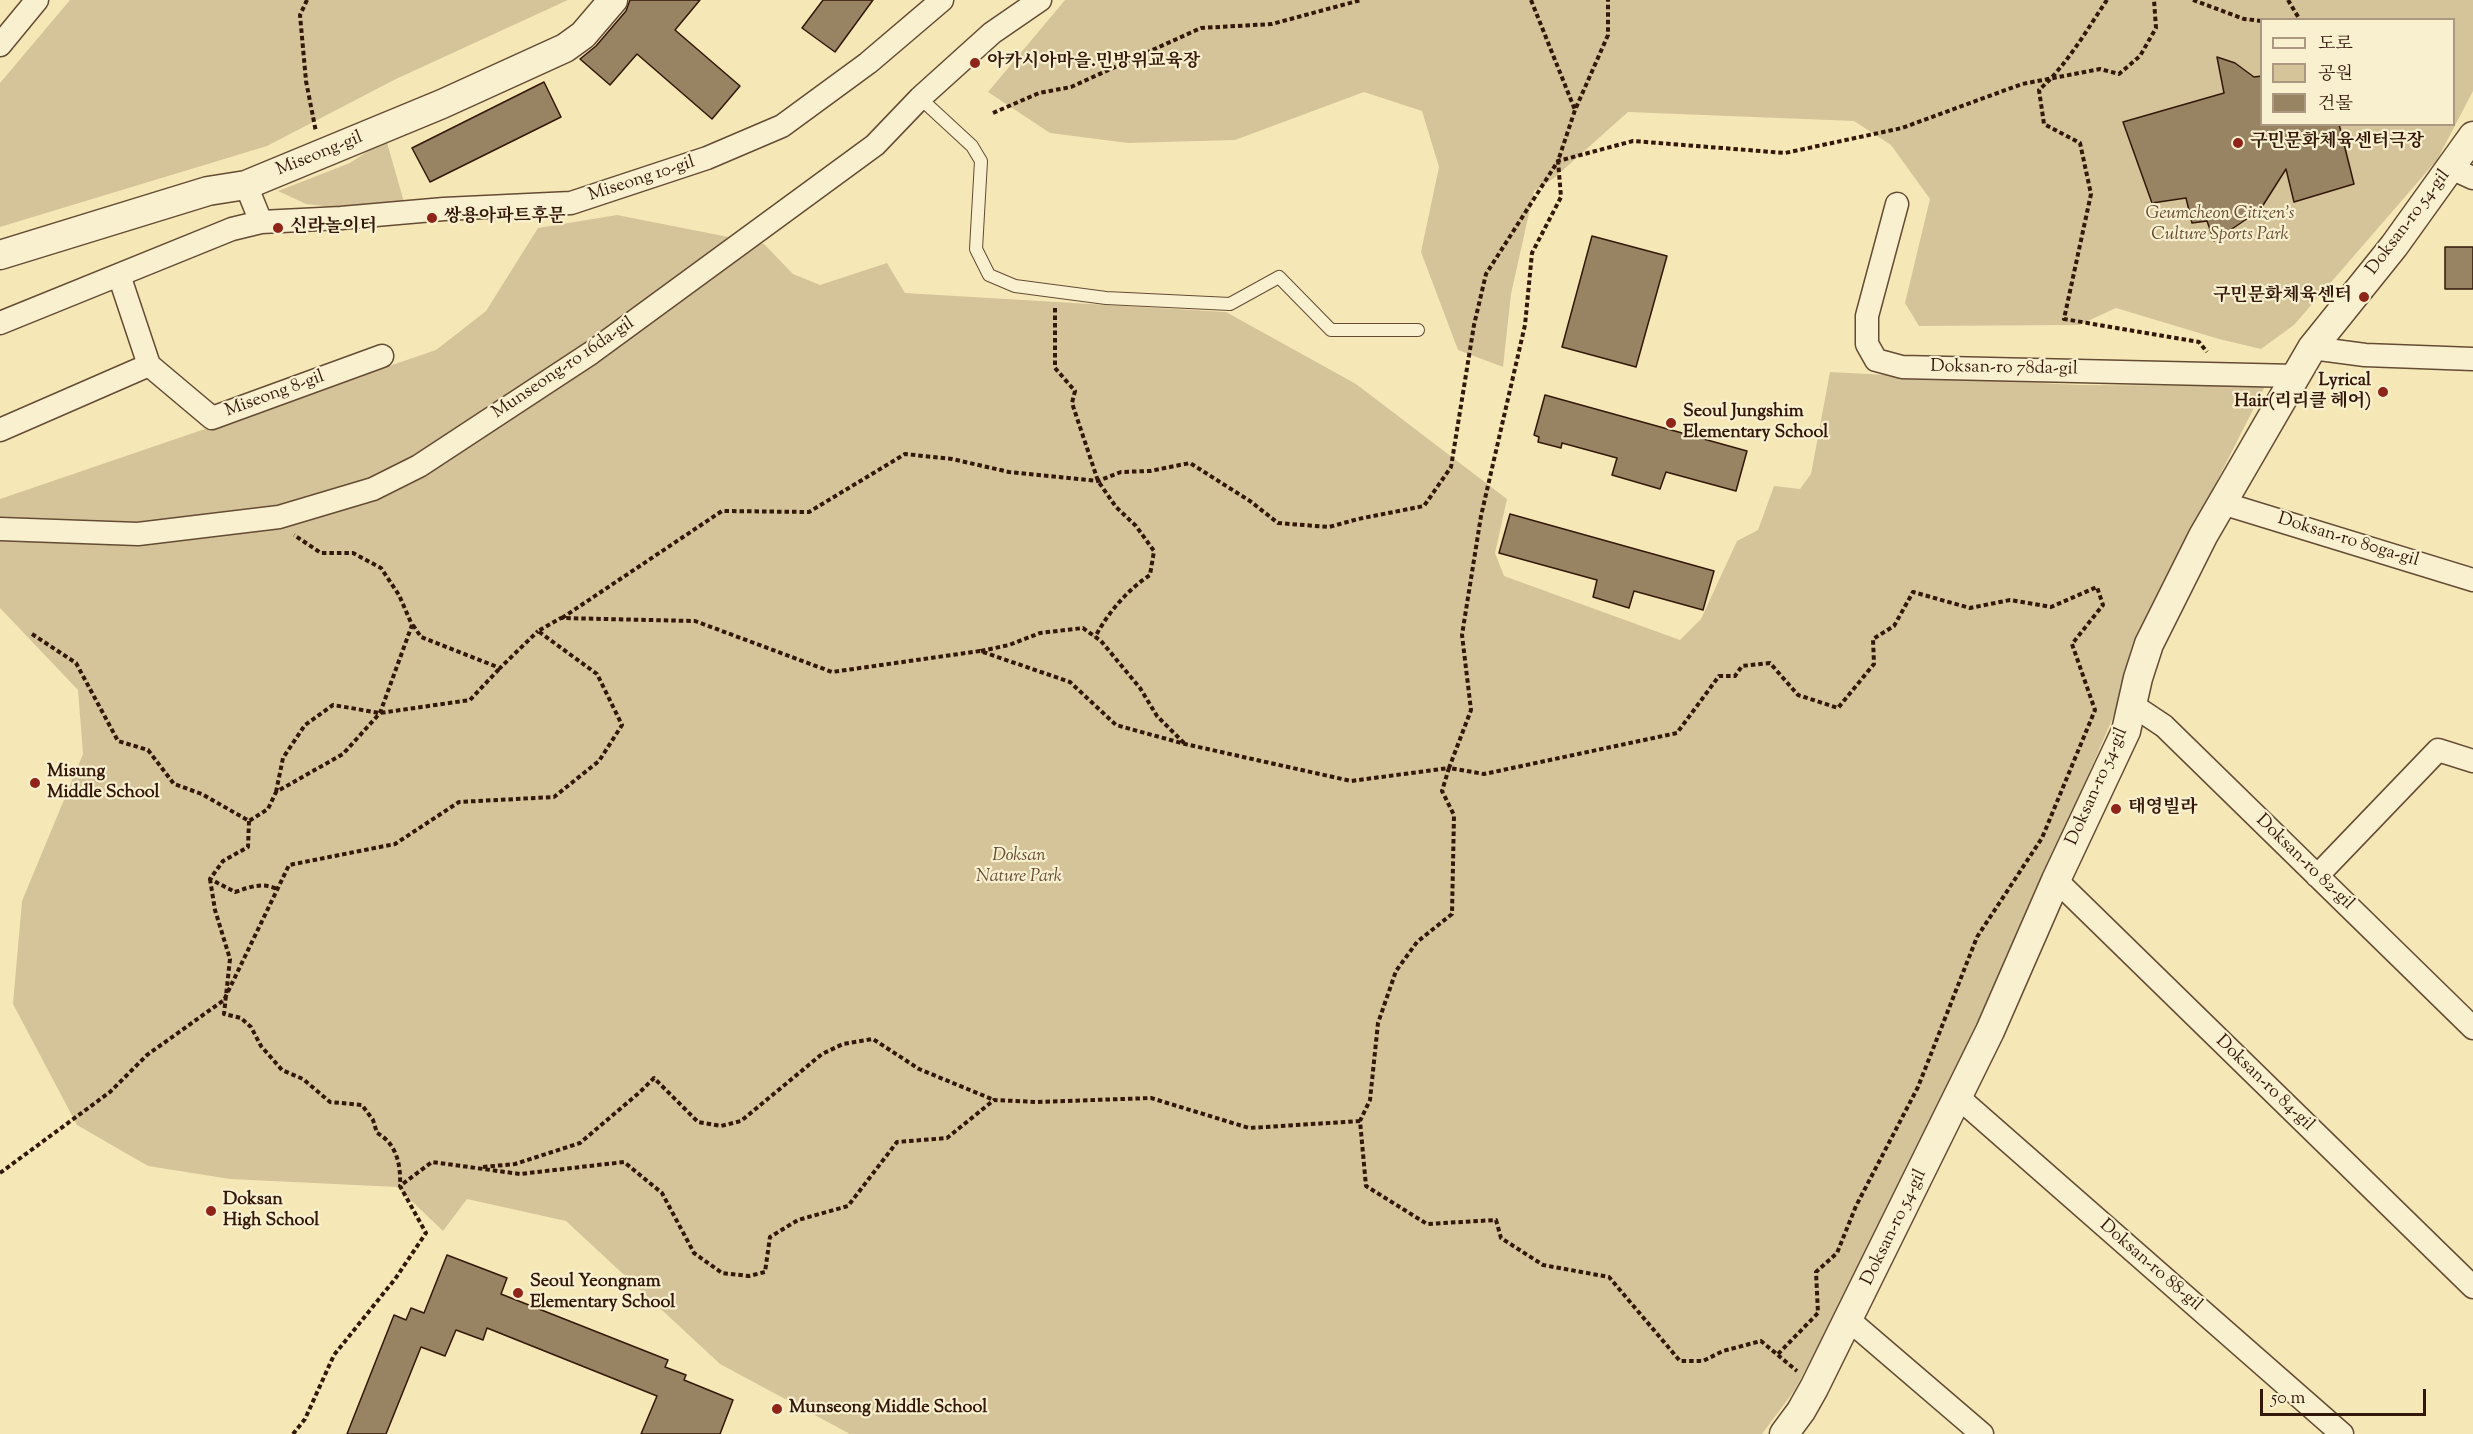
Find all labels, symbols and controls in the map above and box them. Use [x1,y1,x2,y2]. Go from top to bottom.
legend [2260,18,2455,126]
text: 도로 [2318,32,2353,58]
place label: 아카시아마을.민방위교육장 [987,52,1200,74]
marker: 아카시아마을.민방위교육장 [968,56,982,70]
text: 공원 [2318,62,2353,88]
text: 건물 [2318,92,2353,118]
street label: Miseong-gil [274,128,366,182]
place label: 구민문화체육센터극장 [2250,132,2424,154]
marker: 구민문화체육센터극장 [2231,136,2245,150]
street label: Miseong 10-gil [586,153,698,207]
street label: Doksan-ro 54-gil [2362,166,2456,280]
park label: Geumcheon Citizen's Culture Sports Park [2145,204,2295,246]
place label: 쌍용아파트후문 [444,207,566,229]
marker: 쌍용아파트후문 [425,211,439,225]
place label: 신라놀이터 [290,217,377,239]
marker: 신라놀이터 [271,221,285,235]
place label: 구민문화체육센터 [2213,286,2352,308]
marker: 구민문화체육센터 [2357,290,2371,304]
street label: Munseong-ro 16da-gil [489,313,639,425]
street label: Doksan-ro 78da-gil [1930,357,2078,381]
street label: Miseong 8-gil [222,367,328,423]
place label: Lyrical Hair(리리클 헤어) [2234,371,2371,413]
marker: Lyrical Hair(리리클 헤어) [2376,385,2390,399]
place label: Seoul Jungshim Elementary School [1683,402,1828,444]
marker: Seoul Jungshim Elementary School [1664,416,1678,430]
street label: Doksan-ro 80ga-gil [2275,509,2421,573]
street label: Doksan-ro 54-gil [2062,725,2134,849]
place label: Misung Middle School [47,762,160,804]
marker: Misung Middle School [28,776,42,790]
place label: 태영빌라 [2128,798,2198,820]
marker: 태영빌라 [2109,802,2123,816]
street label: Doksan-ro 82-gil [2250,811,2358,915]
park label: Doksan Nature Park [976,846,1062,888]
street label: Doksan-ro 84-gil [2210,1031,2318,1137]
street label: Doksan-ro 54-gil [1858,1167,1932,1289]
place label: Doksan High School [223,1190,319,1232]
marker: Doksan High School [204,1204,218,1218]
street label: Doksan-ro 88-gil [2094,1215,2206,1317]
place label: Seoul Yeongnam Elementary School [530,1272,675,1314]
marker: Seoul Yeongnam Elementary School [511,1286,525,1300]
scale bar [2263,1377,2430,1415]
text: 50 m [2271,1386,2305,1412]
place label: Munseong Middle School [789,1398,987,1420]
marker: Munseong Middle School [770,1402,784,1416]

